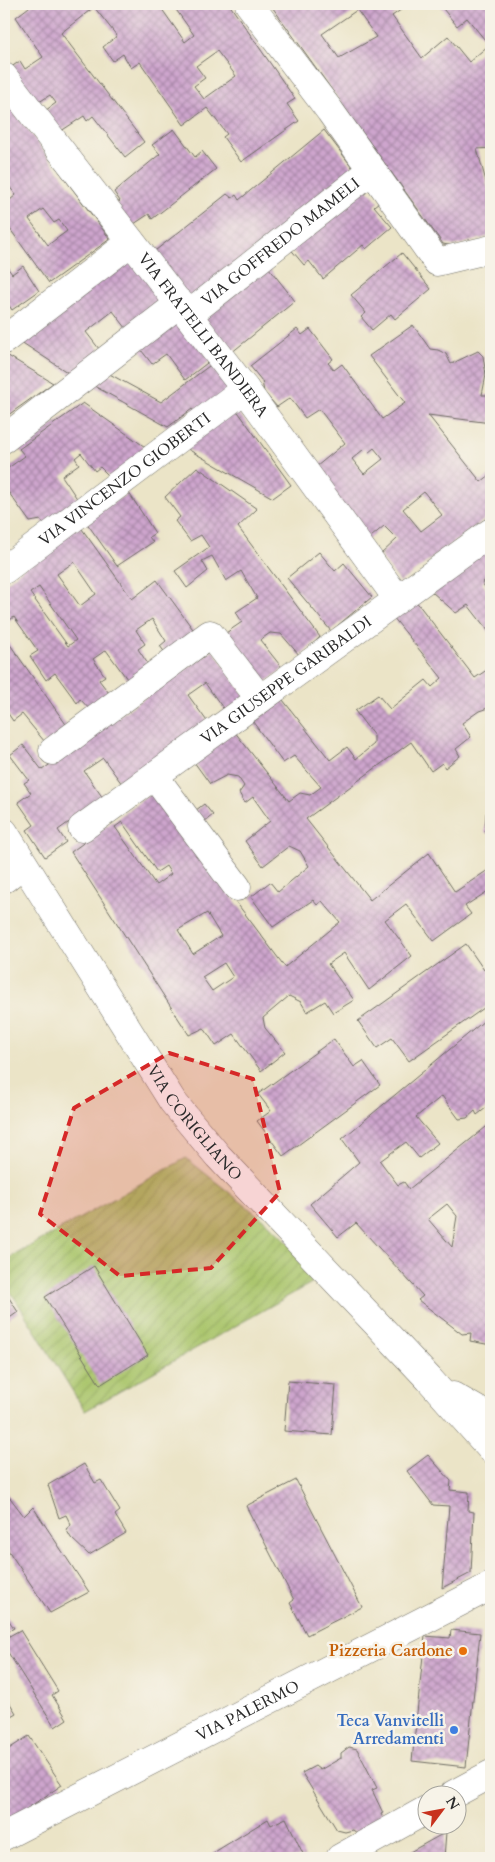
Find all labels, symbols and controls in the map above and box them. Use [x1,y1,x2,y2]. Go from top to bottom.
street label: VIA GOFFREDO MAMELI [197,173,365,311]
street label: VIA FRATELLI BANDIERA [133,248,274,422]
street label: VIA VINCENZO GIOBERTI [34,407,215,551]
street label: VIA GIUSEPPE GARIBALDI [196,611,376,750]
street label: VIA CORIGLIANO [142,1061,247,1186]
place label: Pizzeria Cardone [329,1640,453,1662]
marker: Pizzeria Cardone [457,1645,469,1657]
street label: VIA PALERMO [192,1675,303,1747]
place label: Teca Vanvitelli Arredamenti [337,1710,444,1750]
marker: Teca Vanvitelli Arredamenti [448,1724,460,1736]
north arrow [418,1784,468,1834]
text: N [441,1793,464,1814]

